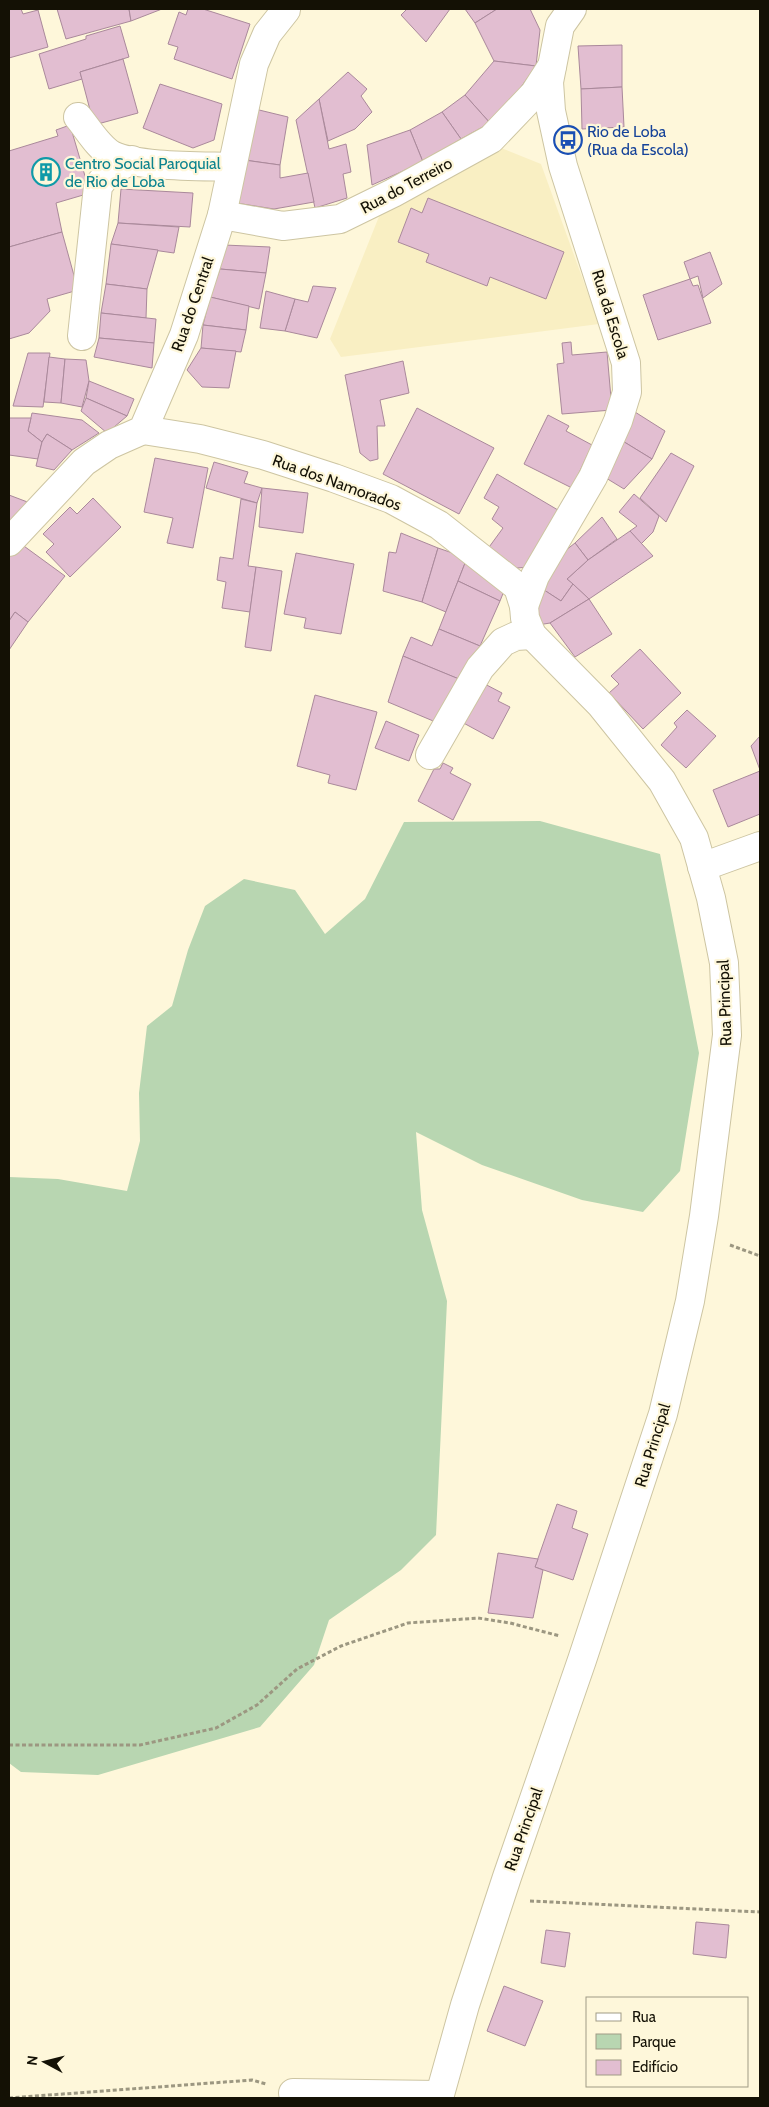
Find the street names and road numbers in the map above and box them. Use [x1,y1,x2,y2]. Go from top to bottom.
street label: Rua do Terreiro [357,153,455,218]
street label: Rua do Central [167,254,218,354]
street label: Rua da Escola [588,267,633,361]
street label: Rua dos Namorados [270,450,404,515]
street label: Rua Principal [713,959,736,1047]
street label: Rua Principal [631,1401,674,1489]
street label: Rua Principal [500,1785,547,1873]

